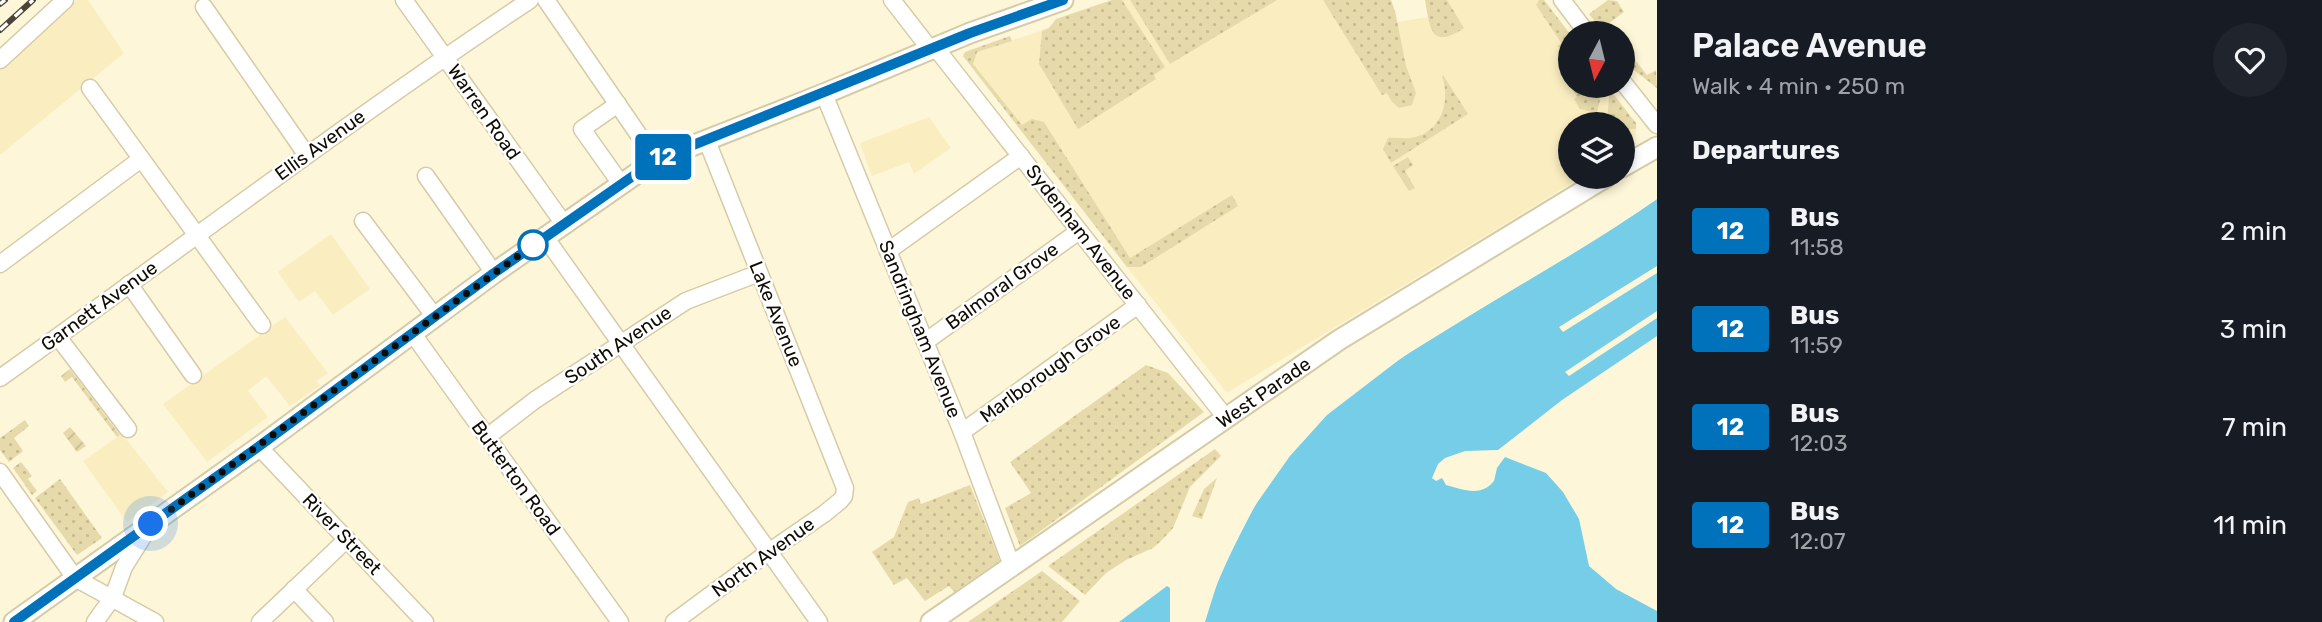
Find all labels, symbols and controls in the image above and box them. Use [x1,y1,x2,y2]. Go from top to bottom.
north arrow [1558,21,1634,98]
map controls [1558,21,1635,189]
button: heart [2213,23,2287,97]
text: Palace Avenue [1692,26,1927,65]
street label: Warren Road [443,60,525,164]
text: Walk · 4 min · 250 m [1692,72,1905,100]
street label: Ellis Avenue [270,105,370,185]
button: layers [1558,112,1635,189]
line badge: 12 [632,134,694,180]
text: Departures [1692,135,1840,166]
text: 12 [649,143,677,171]
street label: Sydenham Avenue [1021,160,1141,304]
text: Bus [1790,202,1839,233]
text: 2 min [2220,216,2287,247]
text: 12 [1717,217,1744,245]
unlabelled marker [518,230,548,260]
text: 11:58 [1790,233,1844,261]
street label: Sandringham Avenue [874,237,966,421]
street label: Balmoral Grove [941,237,1063,335]
street label: Garnett Avenue [36,256,162,356]
street label: Lake Avenue [744,258,808,370]
text: Bus [1790,300,1839,331]
street label: South Avenue [560,301,676,389]
street label: Marlborough Grove [975,310,1125,428]
text: 3 min [2220,314,2287,345]
text: 12 [1717,315,1744,343]
text: 11:59 [1790,331,1843,359]
street label: West Parade [1212,352,1315,433]
text: Bus [1790,398,1839,429]
text: 7 min [2222,412,2287,443]
text: 12 [1717,413,1744,441]
street label: Butterton Road [467,416,565,540]
text: 12:03 [1790,429,1848,457]
street label: River Street [298,489,387,580]
text: Bus [1790,496,1839,527]
your location [133,506,168,541]
text: 11 min [2213,510,2287,541]
text: 12 [1717,511,1744,539]
street label: North Avenue [707,512,819,602]
text: 12:07 [1790,527,1846,555]

